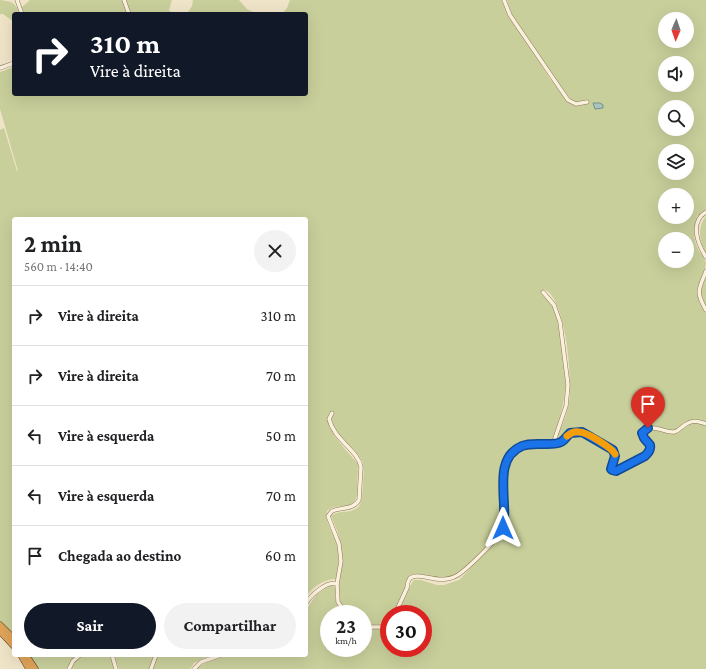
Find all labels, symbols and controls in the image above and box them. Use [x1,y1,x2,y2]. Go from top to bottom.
north arrow [658,12,694,48]
map controls [658,12,694,268]
icon: right [24,28,76,80]
text: 310 m [90,28,160,59]
button: sound [658,56,694,92]
text: Vire à direita [90,61,181,81]
button: search [658,100,694,136]
button: layers [658,144,694,180]
button: + [658,188,694,224]
text: 2 min [24,230,82,257]
button: close [254,230,296,272]
button: − [658,232,694,268]
text: 560 m · 14:40 [24,259,93,274]
icon: right [24,305,46,327]
text: Vire à direita [58,308,139,324]
text: 310 m [261,308,296,324]
icon: right [24,365,46,387]
text: Vire à direita [58,368,139,384]
text: 70 m [266,368,296,384]
pin [631,387,665,428]
icon: arrive [637,393,659,415]
icon: left [24,425,46,447]
text: Vire à esquerda [58,428,154,444]
text: 50 m [266,428,296,444]
icon: left [24,485,46,507]
text: Vire à esquerda [58,488,154,504]
text: 70 m [266,488,296,504]
position arrow [482,507,524,549]
icon: arrive [24,545,46,567]
text: Chegada ao destino [58,548,181,564]
text: 60 m [265,548,296,564]
button: Sair [24,603,156,649]
button: Compartilhar [164,603,296,649]
speed limit sign: 30 [380,605,432,657]
text: 23 [336,615,356,637]
text: km/h [335,635,357,646]

